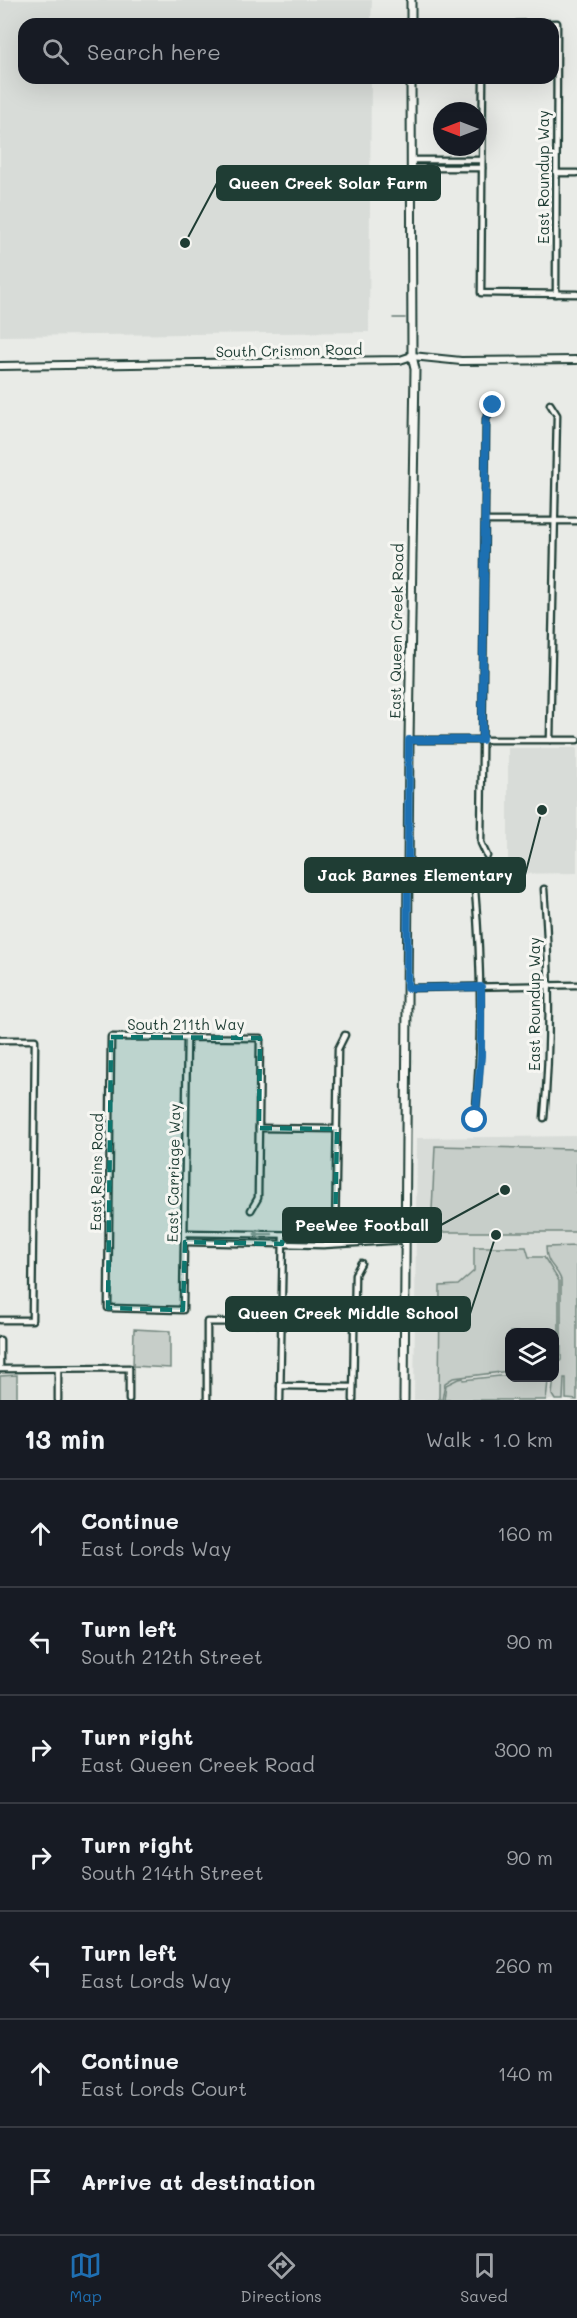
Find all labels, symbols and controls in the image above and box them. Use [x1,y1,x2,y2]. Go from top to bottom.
search box [18,18,559,84]
icon: search [39,35,72,68]
text: Search here [87,37,221,66]
north arrow [433,102,487,156]
street label: East Roundup Way [533,110,553,244]
callout: Queen Creek Solar Farm [217,166,440,200]
text: Queen Creek Solar Farm [229,172,427,193]
street label: South Crismon Road [215,339,363,361]
route end [479,391,505,417]
street label: East Queen Creek Road [384,543,408,719]
callout: Jack Barnes Elementary [305,858,525,892]
text: Jack Barnes Elementary [317,864,513,885]
street label: East Roundup Way [524,937,544,1071]
street label: South 211th Way [127,1014,245,1034]
street label: East Carriage Way [162,1103,184,1243]
route start [461,1106,487,1132]
street label: East Reins Road [85,1113,107,1231]
callout: PeeWee Football [283,1208,441,1242]
text: PeeWee Football [295,1214,429,1235]
one-way arrow [253,1229,273,1240]
callout: Queen Creek Middle School [226,1297,470,1331]
text: Queen Creek Middle School [238,1302,458,1323]
map controls [505,1328,559,1382]
button: layers [505,1328,559,1382]
text: 13 min [24,1422,105,1456]
text: Walk · 1.0 km [426,1426,553,1452]
text: Continue [81,1506,179,1535]
icon: ahead [24,1517,57,1550]
text: 160 m [497,1520,553,1546]
text: East Lords Way [81,1535,232,1561]
text: Turn left [81,1614,177,1643]
icon: left [24,1625,57,1658]
text: 90 m [507,1628,553,1654]
text: South 212th Street [81,1643,263,1669]
text: Turn right [81,1722,193,1751]
icon: right [24,1733,57,1766]
text: 300 m [494,1736,553,1762]
text: East Queen Creek Road [81,1751,315,1777]
text: Turn right [81,1830,193,1859]
icon: right [24,1841,57,1874]
text: 90 m [507,1844,553,1870]
text: South 214th Street [81,1859,264,1885]
text: Turn left [81,1938,177,1967]
icon: left [24,1949,57,1982]
text: 260 m [495,1952,553,1978]
text: East Lords Way [81,1967,232,1993]
text: Continue [81,2046,179,2075]
icon: ahead [24,2057,57,2090]
text: 140 m [498,2060,553,2086]
text: East Lords Court [81,2075,247,2101]
icon: arrive [24,2165,57,2198]
text: Arrive at destination [81,2167,316,2196]
tab: Map [69,2249,102,2306]
tab: Directions [241,2249,322,2306]
tab: Saved [460,2249,508,2306]

